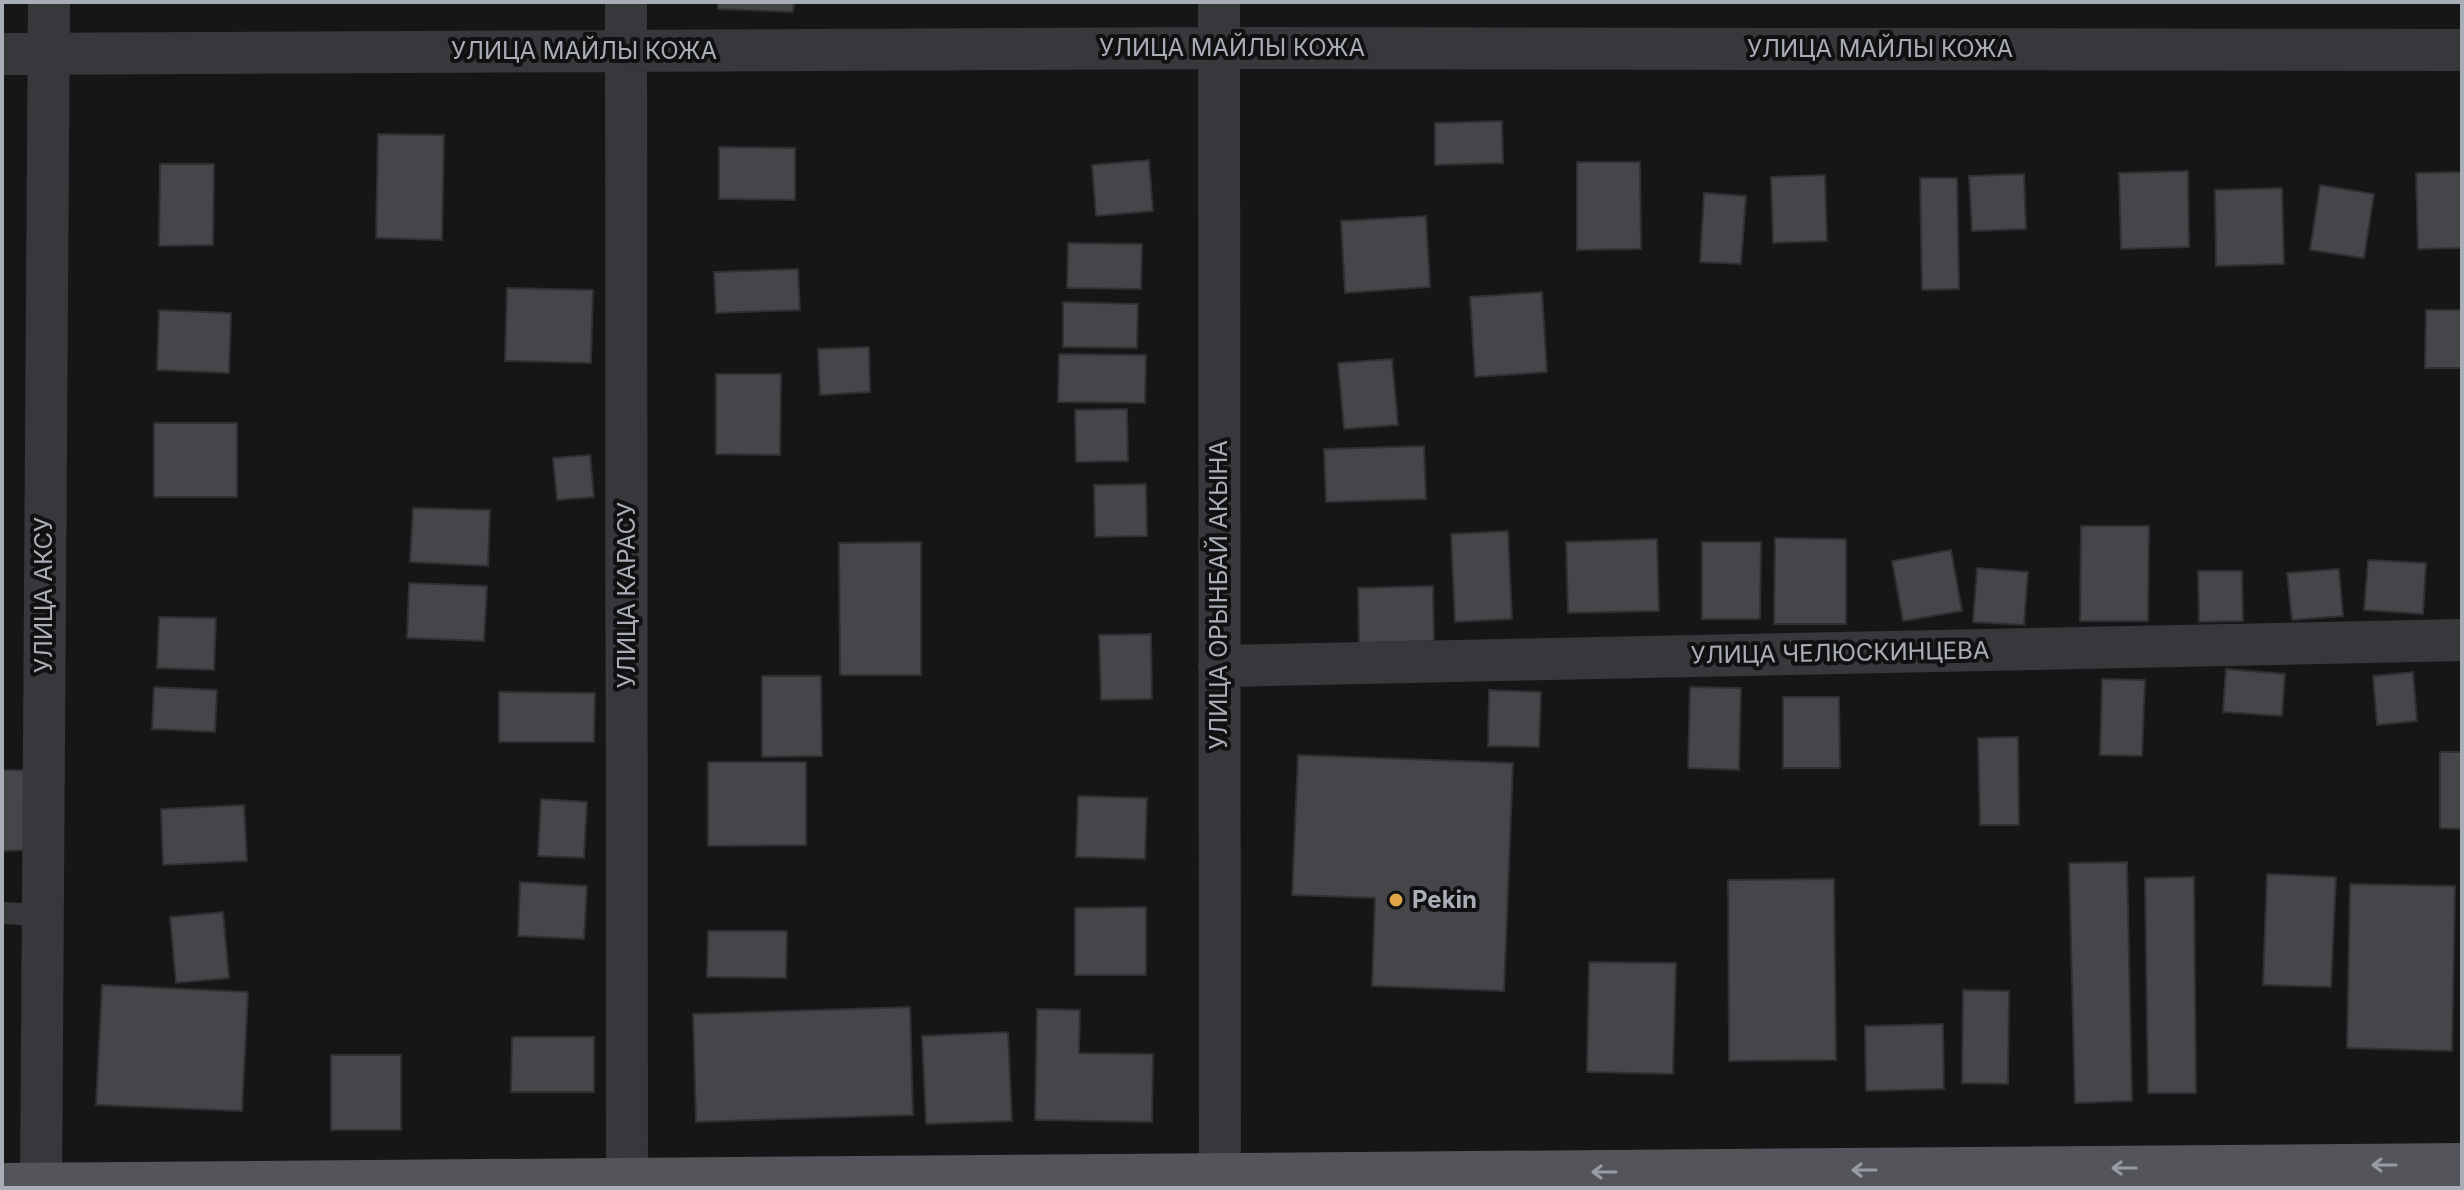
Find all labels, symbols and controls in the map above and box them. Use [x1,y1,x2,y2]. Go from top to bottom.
street label: УЛИЦА МАЙЛЫ КОЖА [1099,32,1365,62]
street label: УЛИЦА МАЙЛЫ КОЖА [1747,33,2013,63]
street label: УЛИЦА МАЙЛЫ КОЖА [451,35,717,65]
street label: УЛИЦА ОРЫНБАЙ АКЫНА [1203,440,1233,750]
street label: УЛИЦА КАРАСУ [612,502,641,688]
street label: УЛИЦА АКСУ [29,517,58,673]
street label: УЛИЦА ЧЕЛЮСКИНЦЕВА [1690,635,1990,670]
place label: Pekin [1412,885,1477,914]
marker: Pekin [1387,891,1405,909]
one-way arrow [2371,1158,2398,1173]
one-way arrow [2111,1160,2138,1176]
one-way arrow [1851,1162,1878,1178]
one-way arrow [1591,1164,1618,1180]

